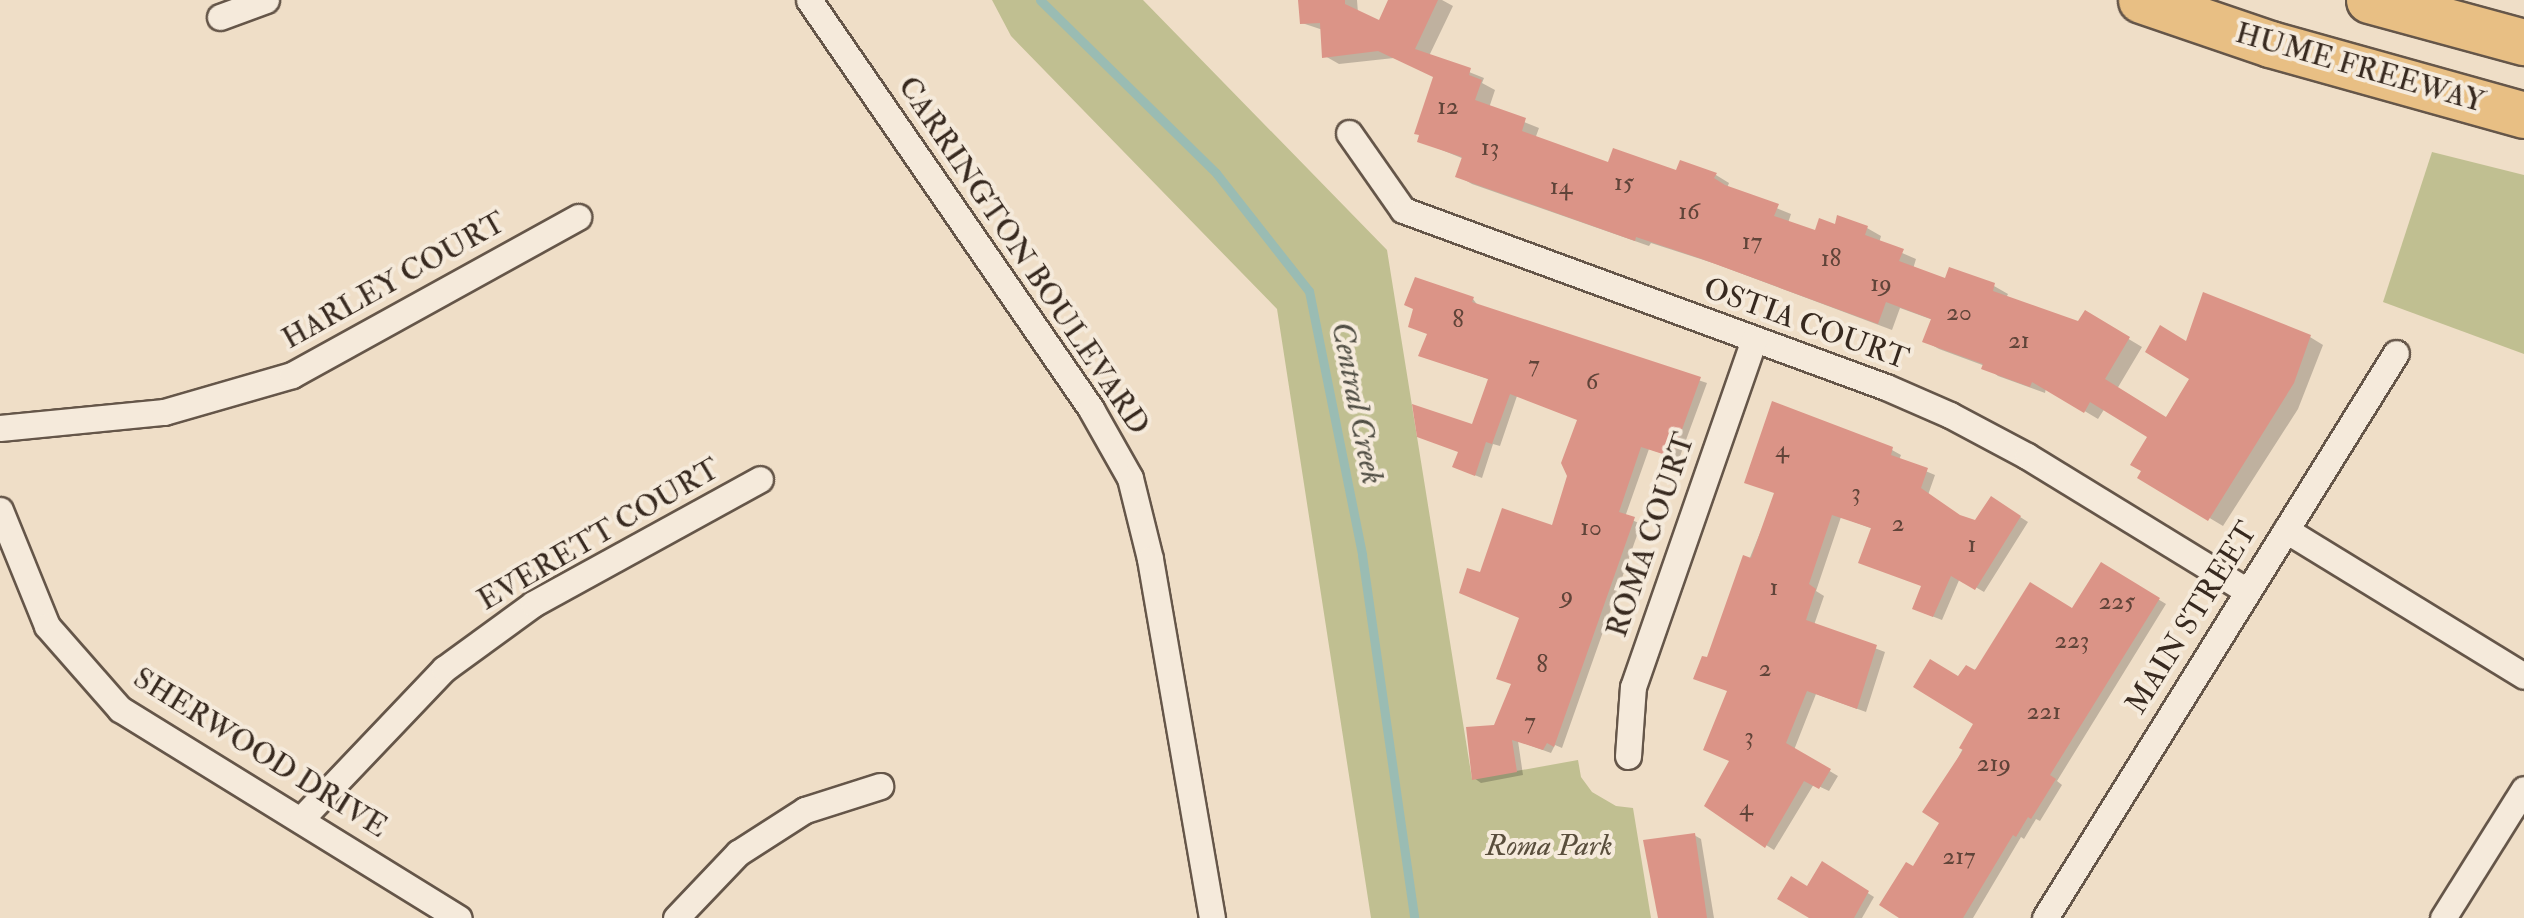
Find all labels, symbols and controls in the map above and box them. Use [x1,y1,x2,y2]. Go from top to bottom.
street label: HUME FREEWAY [2231,15,2489,121]
street label: CARRINGTON BOULEVARD [890,70,1156,442]
house number: 12 [1437,92,1459,122]
house number: 13 [1481,133,1499,163]
house number: 15 [1614,168,1634,198]
house number: 14 [1550,172,1572,202]
house number: 16 [1678,197,1700,227]
street label: HARLEY COURT [276,205,512,357]
house number: 17 [1742,227,1762,257]
house number: 18 [1821,244,1841,274]
house number: 19 [1870,269,1892,299]
street label: OSTIA COURT [1699,270,1913,378]
house number: 20 [1946,298,1972,328]
house number: 8 [1452,305,1464,335]
water label: Central Creek [1322,319,1392,487]
house number: 21 [2008,326,2030,356]
house number: 7 [1528,350,1540,380]
house number: 6 [1586,367,1598,397]
street label: ROMA COURT [1599,428,1703,642]
house number: 4 [1775,435,1789,465]
street label: EVERETT COURT [472,451,726,619]
house number: 3 [1851,478,1861,508]
house number: 2 [1892,509,1904,539]
house number: 10 [1580,513,1602,543]
street label: MAIN STREET [2119,515,2265,721]
house number: 1 [1968,530,1976,560]
house number: 1 [1770,573,1778,603]
house number: 9 [1561,581,1573,611]
house number: 225 [2099,587,2135,617]
house number: 223 [2055,626,2089,656]
house number: 8 [1536,650,1548,680]
house number: 2 [1759,654,1771,684]
street label: SHERWOOD DRIVE [126,660,394,846]
house number: 221 [2027,697,2061,727]
house number: 7 [1524,707,1536,737]
house number: 3 [1744,722,1754,752]
house number: 219 [1977,749,2011,779]
house number: 4 [1739,793,1753,823]
park label: Roma Park [1485,828,1613,864]
house number: 217 [1942,842,1976,872]

